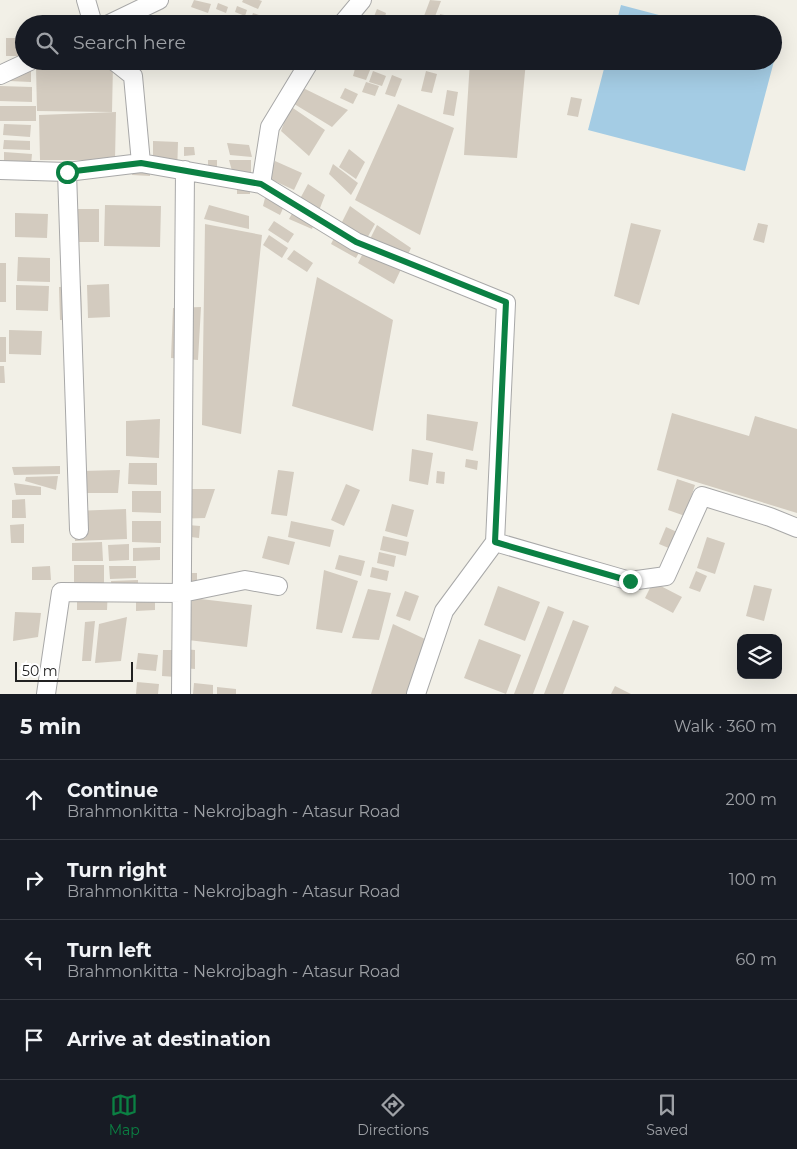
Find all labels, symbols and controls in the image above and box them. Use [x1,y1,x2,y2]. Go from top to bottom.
search box [15,15,782,70]
icon: search [33,29,61,57]
text: Search here [73,31,186,54]
route start [56,161,79,184]
route end [619,570,642,593]
map controls [737,634,782,679]
button: layers [737,634,782,679]
scale bar [15,659,132,682]
text: 50 m [22,662,58,680]
text: 5 min [20,714,81,739]
text: Walk · 360 m [674,717,777,736]
text: Continue [67,779,158,802]
icon: ahead [20,786,48,814]
text: 200 m [726,790,777,809]
text: Brahmonkitta - Nekrojbagh - Atasur Road [67,802,400,821]
text: Turn right [67,859,167,882]
icon: right [20,866,48,894]
text: 100 m [729,870,777,889]
text: Brahmonkitta - Nekrojbagh - Atasur Road [67,882,400,901]
text: Turn left [67,939,152,962]
icon: left [20,946,48,974]
text: 60 m [735,950,777,969]
text: Brahmonkitta - Nekrojbagh - Atasur Road [67,962,400,981]
icon: arrive [20,1026,48,1054]
text: Arrive at destination [67,1028,271,1051]
tab: Map [109,1091,140,1139]
tab: Directions [357,1091,429,1139]
tab: Saved [646,1091,688,1139]

